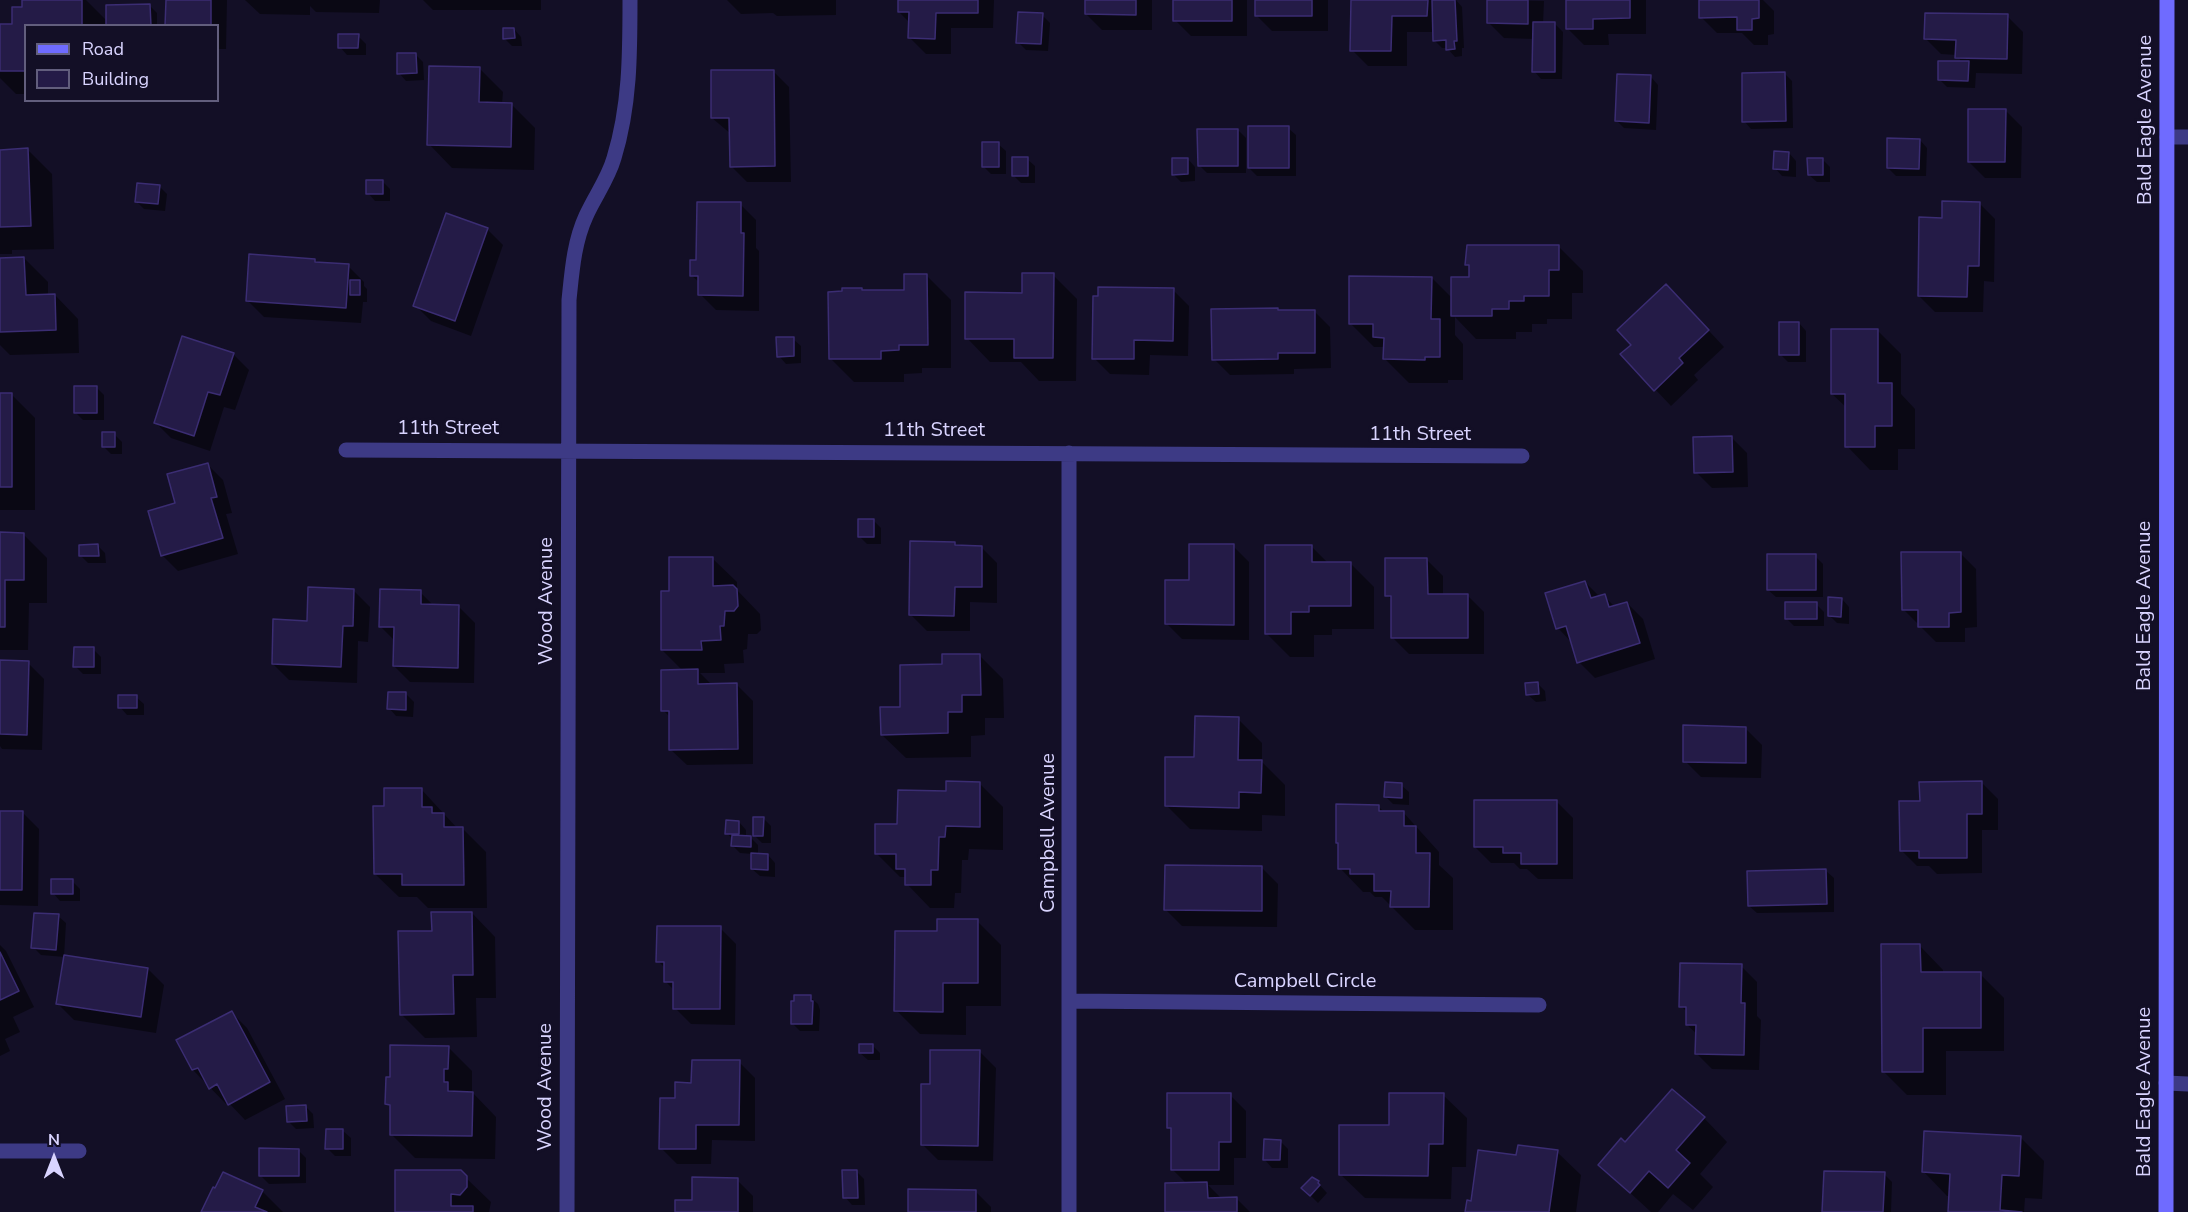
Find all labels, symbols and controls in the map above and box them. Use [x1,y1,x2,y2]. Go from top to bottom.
legend [24,24,219,102]
street label: Bald Eagle Avenue [2134,35,2158,205]
text: Road [82,37,124,61]
text: Building [82,67,149,91]
street label: 11th Street [397,417,499,441]
street label: 11th Street [883,419,985,443]
street label: 11th Street [1369,423,1471,447]
street label: Bald Eagle Avenue [2133,521,2157,691]
street label: Wood Avenue [535,537,559,665]
street label: Campbell Avenue [1037,753,1061,913]
street label: Campbell Circle [1234,970,1376,994]
street label: Bald Eagle Avenue [2133,1007,2157,1177]
street label: Wood Avenue [534,1023,558,1151]
north arrow [24,1128,84,1188]
text: N [48,1129,60,1151]

